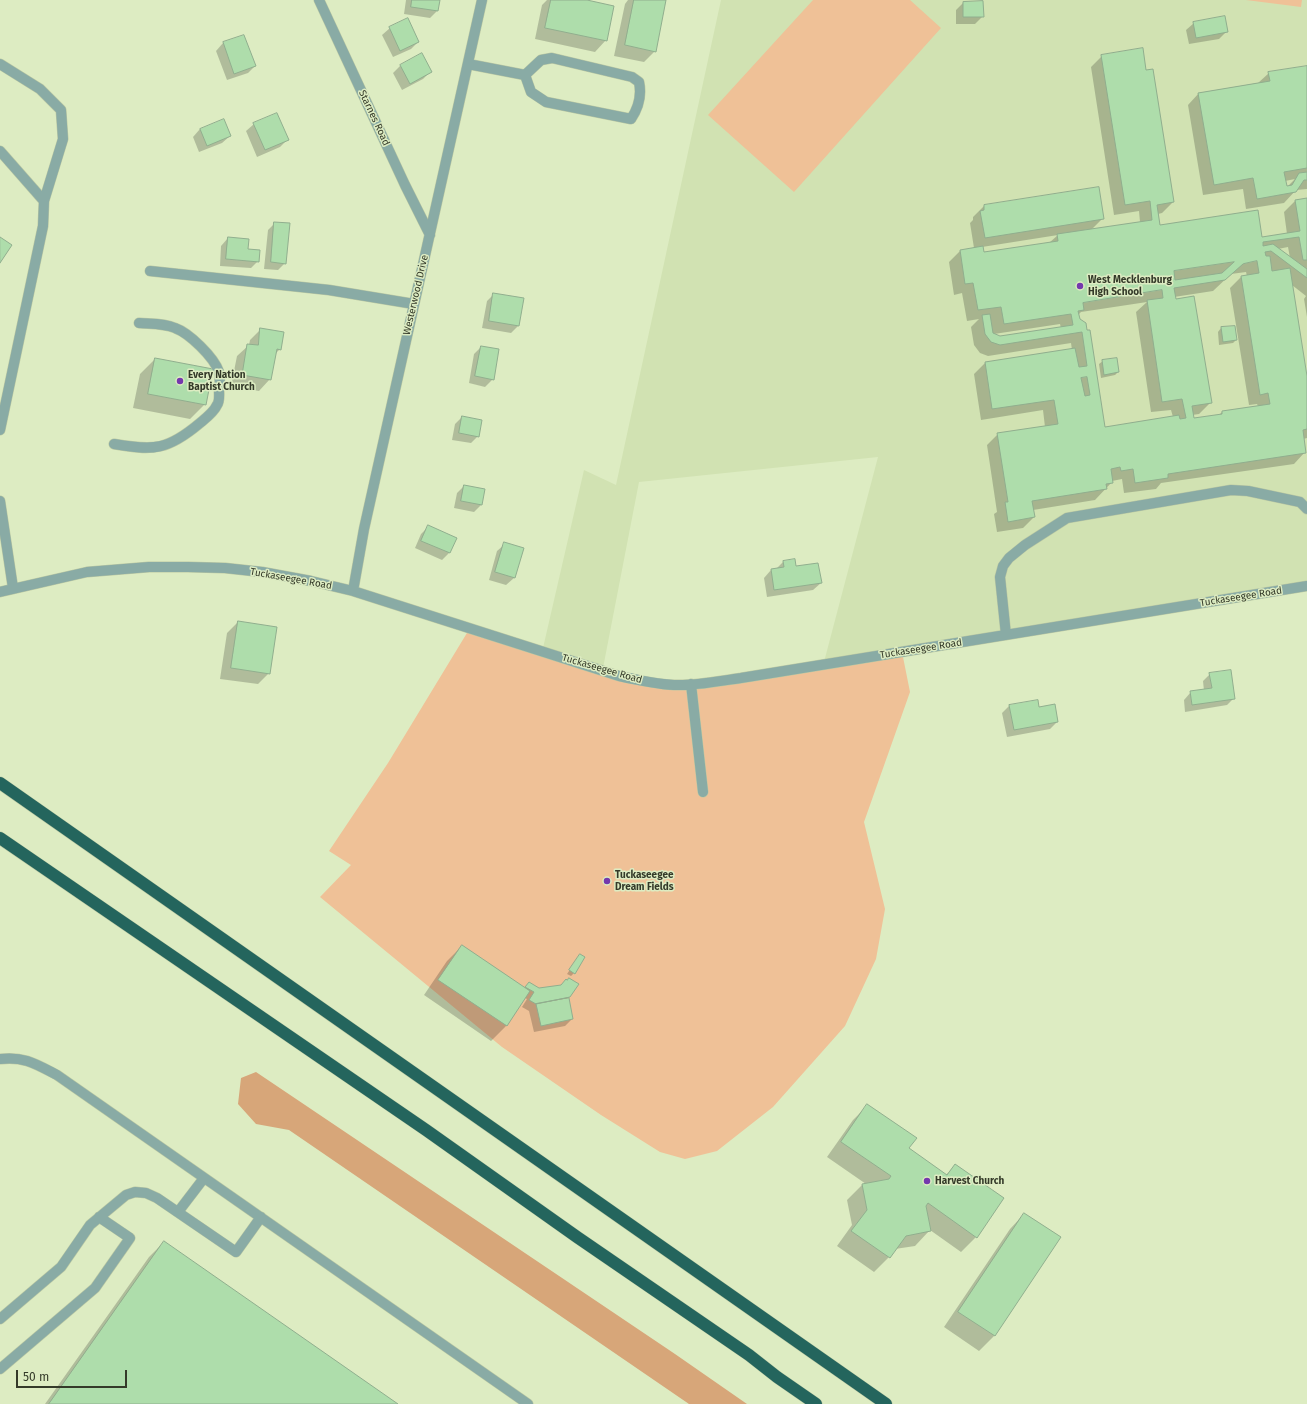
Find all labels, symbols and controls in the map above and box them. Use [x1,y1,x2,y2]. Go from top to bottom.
street label: Starnes Road [356,88,392,148]
street label: Westerwood Drive [401,254,431,336]
place label: West Mecklenburg High School [1088,274,1172,298]
marker: West Mecklenburg High School [1075,281,1085,291]
place label: Every Nation Baptist Church [188,369,255,392]
marker: Every Nation Baptist Church [175,376,185,386]
street label: Tuckaseegee Road [249,566,333,592]
street label: Tuckaseegee Road [1199,585,1283,609]
street label: Tuckaseegee Road [879,637,963,661]
street label: Tuckaseegee Road [561,652,643,686]
place label: Tuckaseegee Dream Fields [615,869,674,892]
marker: Tuckaseegee Dream Fields [602,876,612,886]
place label: Harvest Church [935,1175,1004,1187]
marker: Harvest Church [922,1176,932,1186]
scale bar [18,1362,129,1388]
text: 50 m [23,1370,49,1384]

